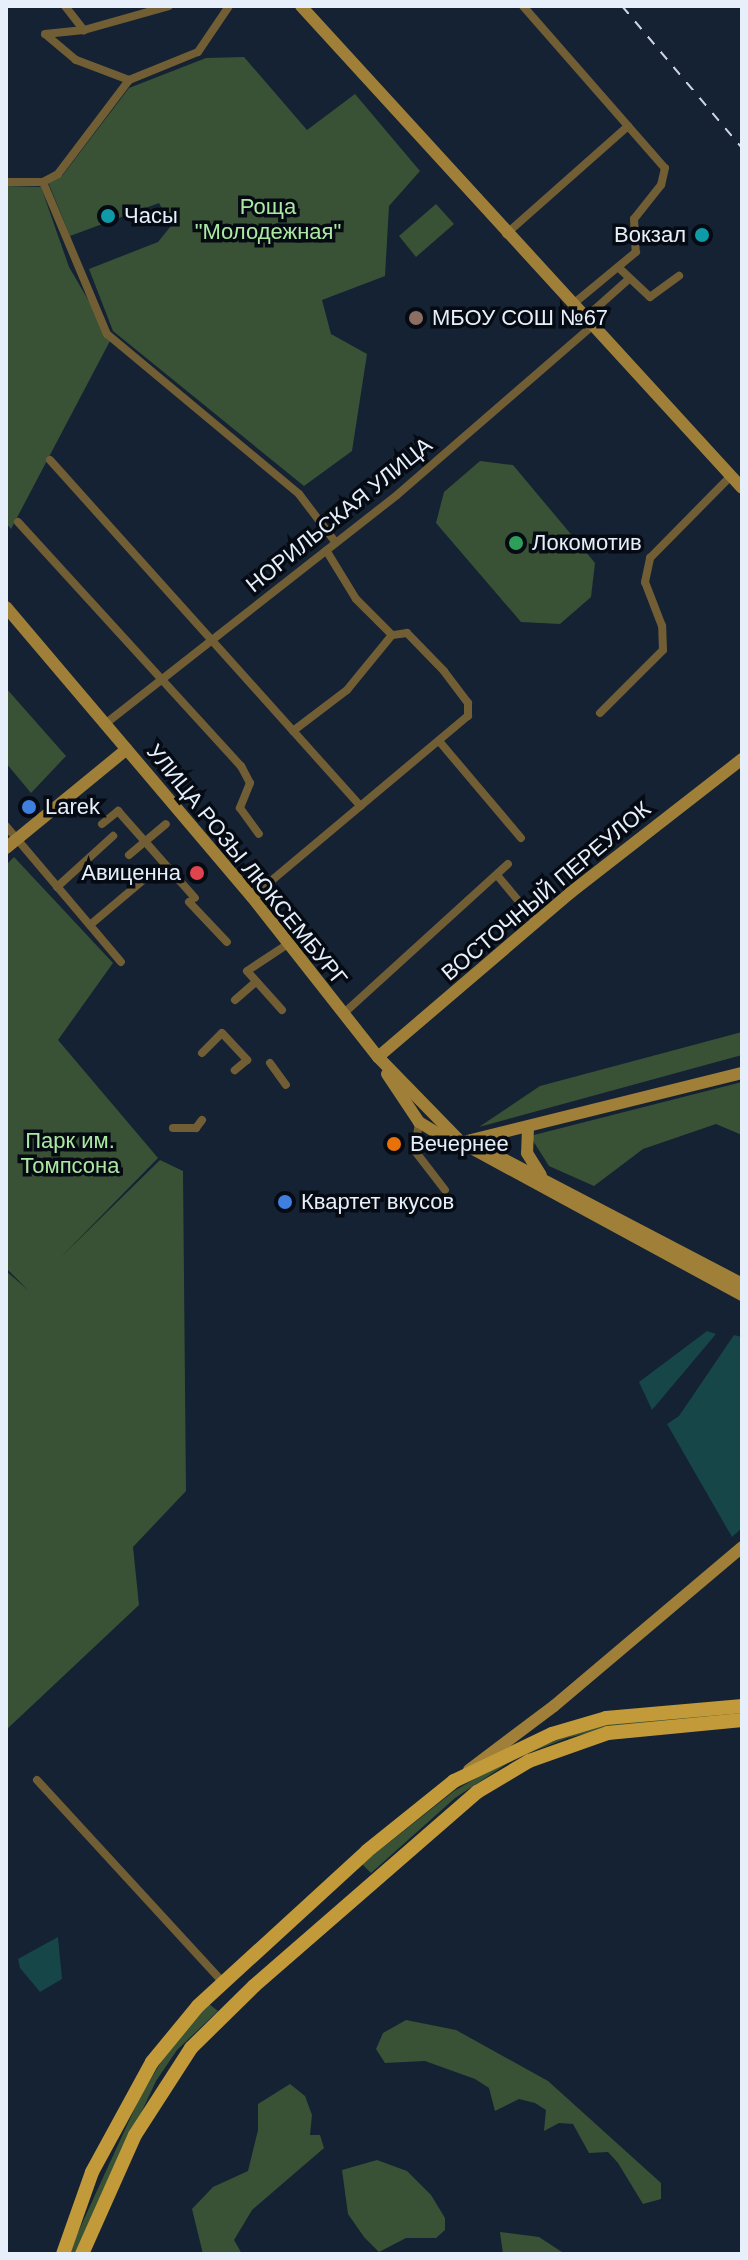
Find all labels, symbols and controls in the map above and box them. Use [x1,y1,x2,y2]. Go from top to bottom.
park label: Роща "Молодежная" [195,193,341,244]
place label: Часы [124,203,178,229]
marker: Часы [99,207,117,225]
place label: Вокзал [614,222,686,248]
marker: Вокзал [693,226,711,244]
place label: МБОУ СОШ №67 [432,305,608,331]
marker: МБОУ СОШ №67 [407,309,425,327]
street label: НОРИЛЬСКАЯ УЛИЦА [241,432,437,598]
place label: Локомотив [532,530,642,556]
marker: Локомотив [507,534,525,552]
street label: УЛИЦА РОЗЫ ЛЮКСЕМБУРГ [141,739,353,991]
place label: Larek [45,794,100,820]
street label: ВОСТОЧНЫЙ ПЕРЕУЛОК [436,796,656,986]
marker: Larek [20,798,38,816]
place label: Авиценна [81,860,181,886]
marker: Авиценна [188,864,206,882]
park label: Парк им. Томпсона [21,1127,119,1178]
place label: Вечернее [410,1131,509,1157]
marker: Вечернее [385,1135,403,1153]
place label: Квартет вкусов [301,1189,454,1215]
marker: Квартет вкусов [276,1193,294,1211]

